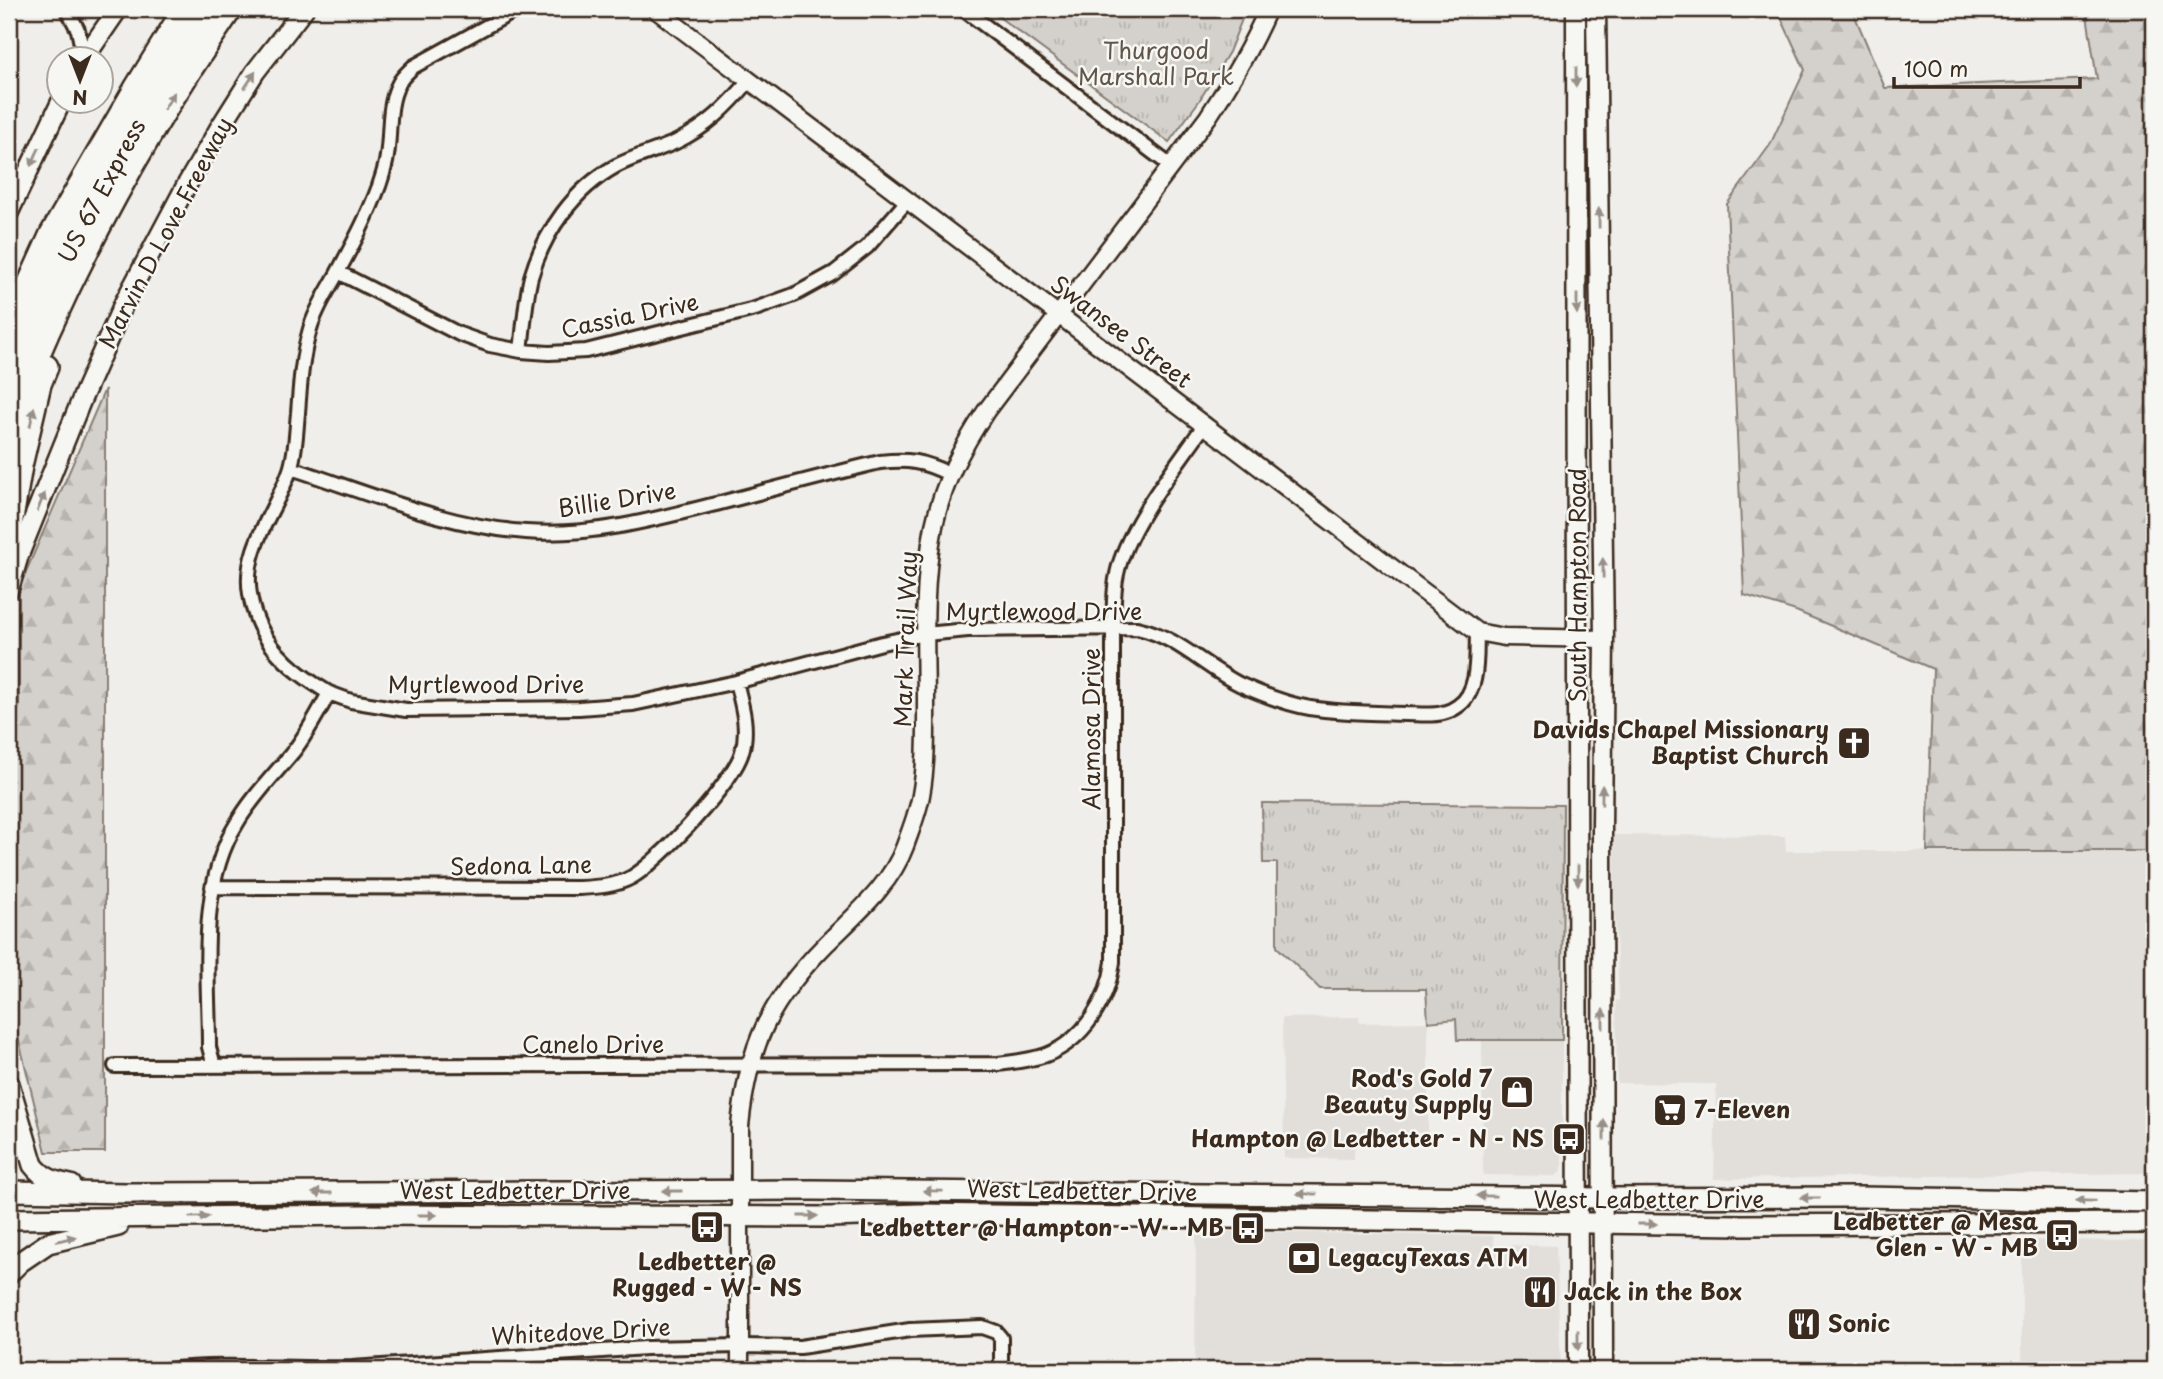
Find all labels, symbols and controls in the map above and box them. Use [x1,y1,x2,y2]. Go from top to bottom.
park label: Thurgood Marshall Park [1078,32,1234,93]
north arrow [46,46,116,116]
scale bar [1894,46,2079,90]
text: 100 m [1904,52,1968,84]
one-way arrow [1570,66,1582,88]
one-way arrow [244,70,257,90]
text: N [72,84,88,112]
one-way arrow [163,92,176,111]
street label: Marvin D Love Freeway [89,110,241,354]
street label: US 67 Express [48,112,153,269]
one-way arrow [29,147,41,167]
one-way arrow [1593,207,1605,229]
street label: Swansee Street [1044,266,1200,396]
street label: Cassia Drive [558,283,702,346]
one-way arrow [1571,294,1583,316]
one-way arrow [27,405,38,427]
street label: South Hampton Road [1559,468,1594,702]
street label: Billie Drive [555,472,678,525]
one-way arrow [36,492,47,513]
street label: Mark Trail Way [884,550,925,728]
one-way arrow [1597,557,1609,579]
street label: Myrtlewood Drive [946,593,1142,628]
street label: Alamosa Drive [1073,648,1108,810]
street label: Myrtlewood Drive [388,666,584,701]
place label: Davids Chapel Missionary Baptist Church [1533,711,1829,772]
church icon: Davids Chapel Missionary Baptist Church [1835,724,1873,762]
one-way arrow [1596,784,1608,806]
street label: Sedona Lane [450,846,592,883]
one-way arrow [1572,864,1584,886]
one-way arrow [1597,1008,1609,1030]
street label: Canelo Drive [522,1026,664,1061]
place label: Rod's Gold 7 Beauty Supply [1323,1060,1493,1121]
shop icon: Rod's Gold 7 Beauty Supply [1498,1073,1536,1111]
supermarket icon: 7-Eleven [1651,1091,1689,1129]
place label: 7-Eleven [1694,1091,1790,1126]
one-way arrow [1598,1119,1610,1141]
place label: Hampton @ Ledbetter - N - NS [1191,1120,1544,1155]
bus stop icon: Hampton @ Ledbetter - N - NS [1550,1120,1588,1158]
street label: West Ledbetter Drive [966,1170,1198,1209]
street label: West Ledbetter Drive [400,1172,630,1207]
street label: West Ledbetter Drive [1534,1181,1764,1216]
one-way arrow [661,1185,683,1197]
one-way arrow [922,1185,944,1197]
one-way arrow [311,1187,333,1199]
one-way arrow [1296,1188,1318,1200]
one-way arrow [1475,1190,1497,1202]
one-way arrow [1798,1192,1820,1203]
one-way arrow [2075,1195,2097,1207]
place label: Ledbetter @ Mesa Glen - W - MB [1833,1203,2038,1264]
bus stop icon: Ledbetter @ Rugged - W - NS [688,1208,726,1246]
one-way arrow [416,1209,438,1221]
place label: Ledbetter @ Hampton - W - MB [860,1209,1224,1244]
bus stop icon: Ledbetter @ Hampton - W - MB [1229,1209,1267,1247]
one-way arrow [189,1211,211,1223]
one-way arrow [798,1211,820,1222]
bus stop icon: Ledbetter @ Mesa Glen - W - MB [2043,1216,2081,1254]
one-way arrow [1636,1218,1658,1230]
one-way arrow [56,1233,78,1244]
bank icon: LegacyTexas ATM [1285,1239,1323,1277]
place label: LegacyTexas ATM [1328,1239,1528,1274]
place label: Ledbetter @ Rugged - W - NS [612,1243,802,1304]
restaurant icon: Jack in the Box [1521,1273,1559,1311]
place label: Jack in the Box [1564,1273,1742,1308]
restaurant icon: Sonic [1785,1305,1823,1343]
place label: Sonic [1828,1305,1890,1340]
street label: Whitedove Drive [490,1308,671,1353]
one-way arrow [1572,1329,1584,1351]

